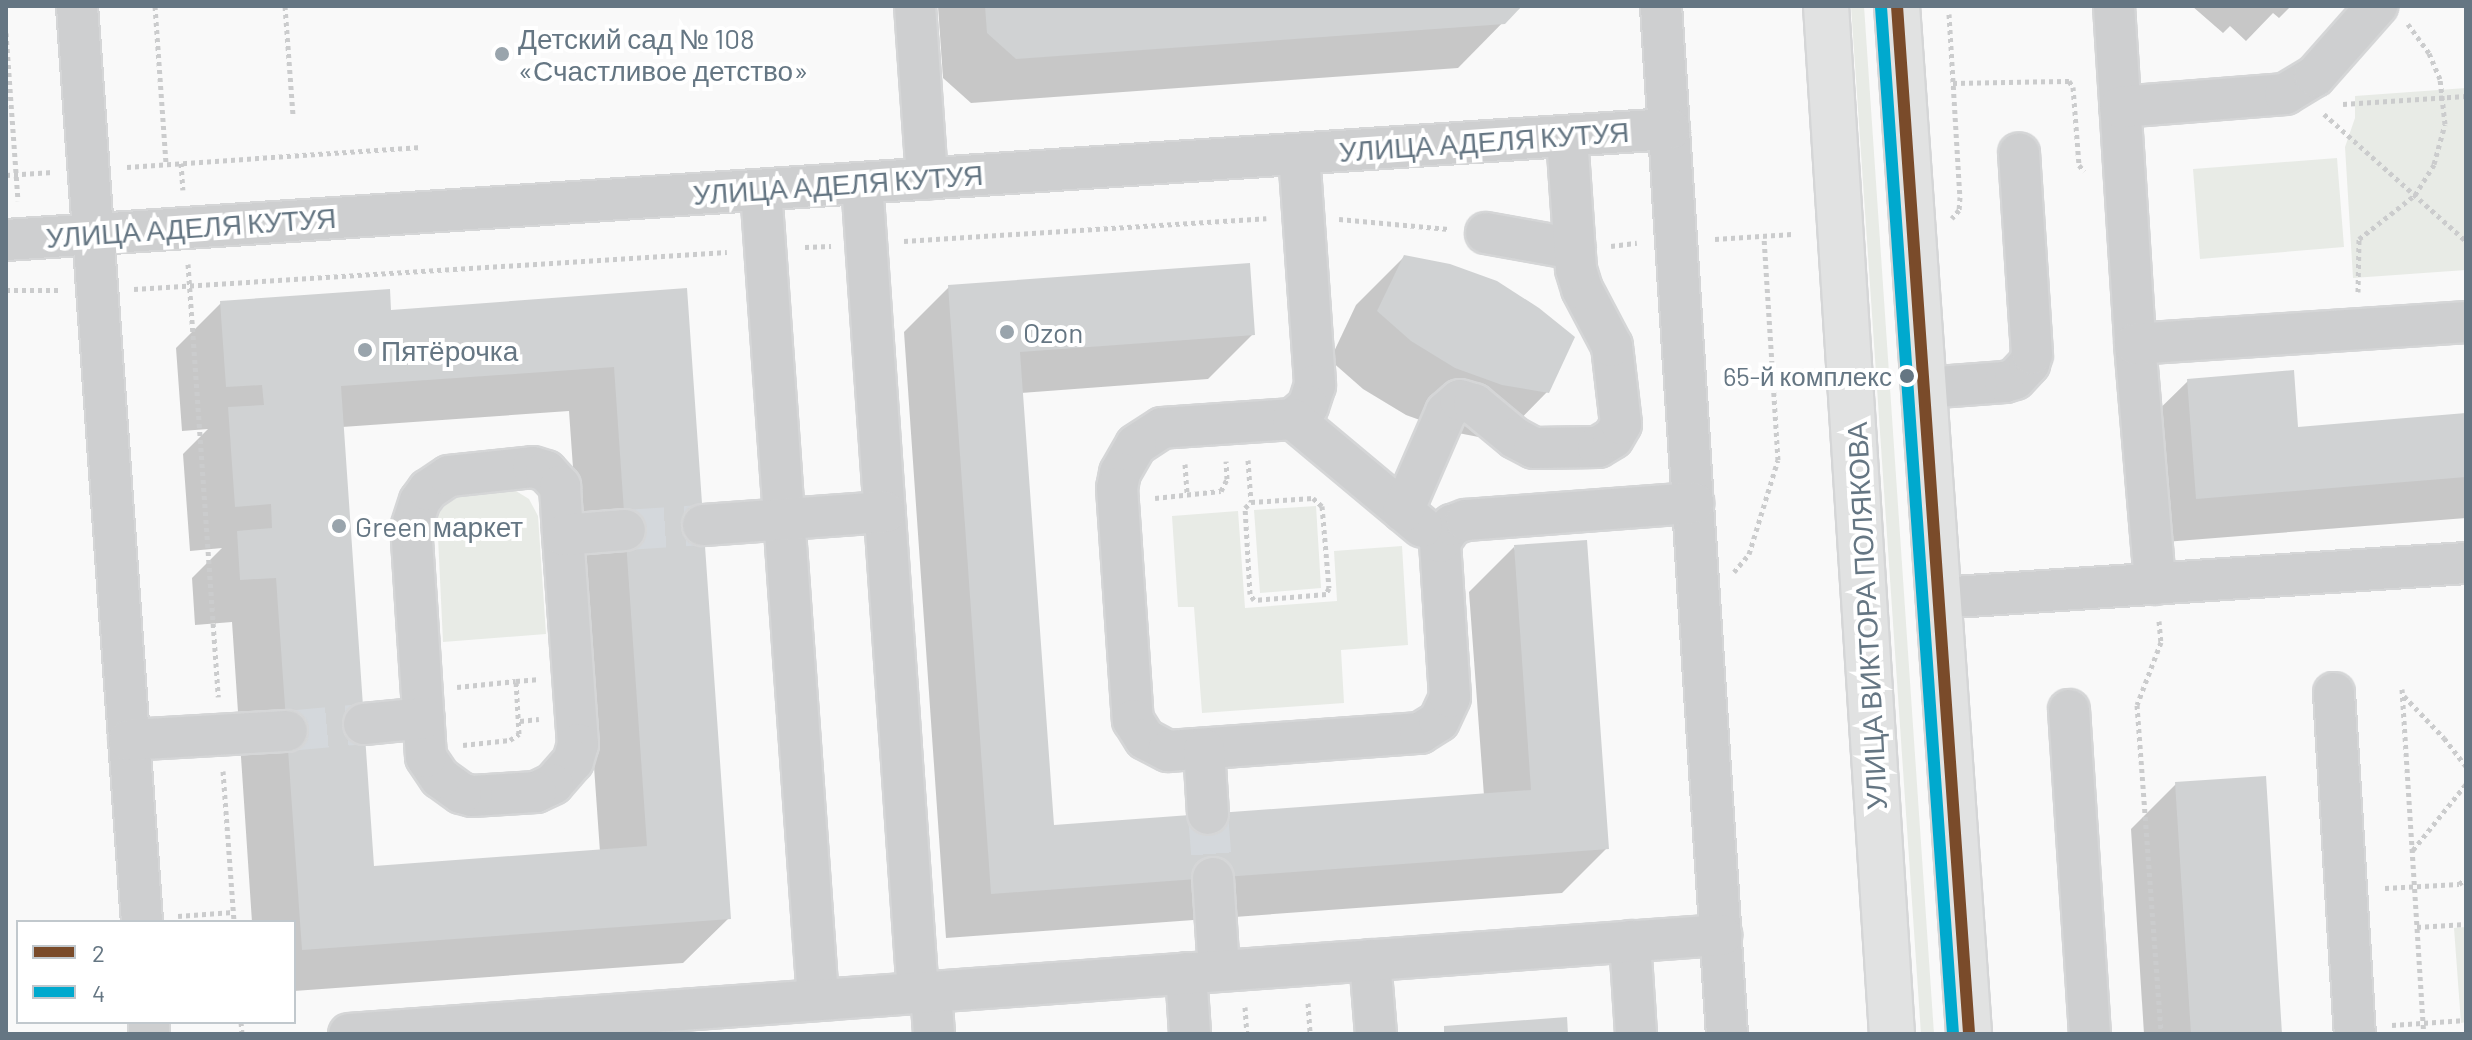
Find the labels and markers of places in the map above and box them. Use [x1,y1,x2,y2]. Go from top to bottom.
place label: Детский сад № 108 «Счастливое детство» [518,21,808,87]
marker: Детский сад № 108 «Счастливое детство» [493,45,511,63]
place label: Ozon [1023,315,1083,349]
marker: Ozon [998,323,1016,341]
place label: Пятёрочка [381,333,518,367]
marker: Пятёрочка [356,341,374,359]
place label: 65-й комплекс [1723,360,1892,392]
marker: 65-й комплекс [1899,368,1915,384]
place label: Green маркет [355,509,523,543]
marker: Green маркет [330,517,348,535]

